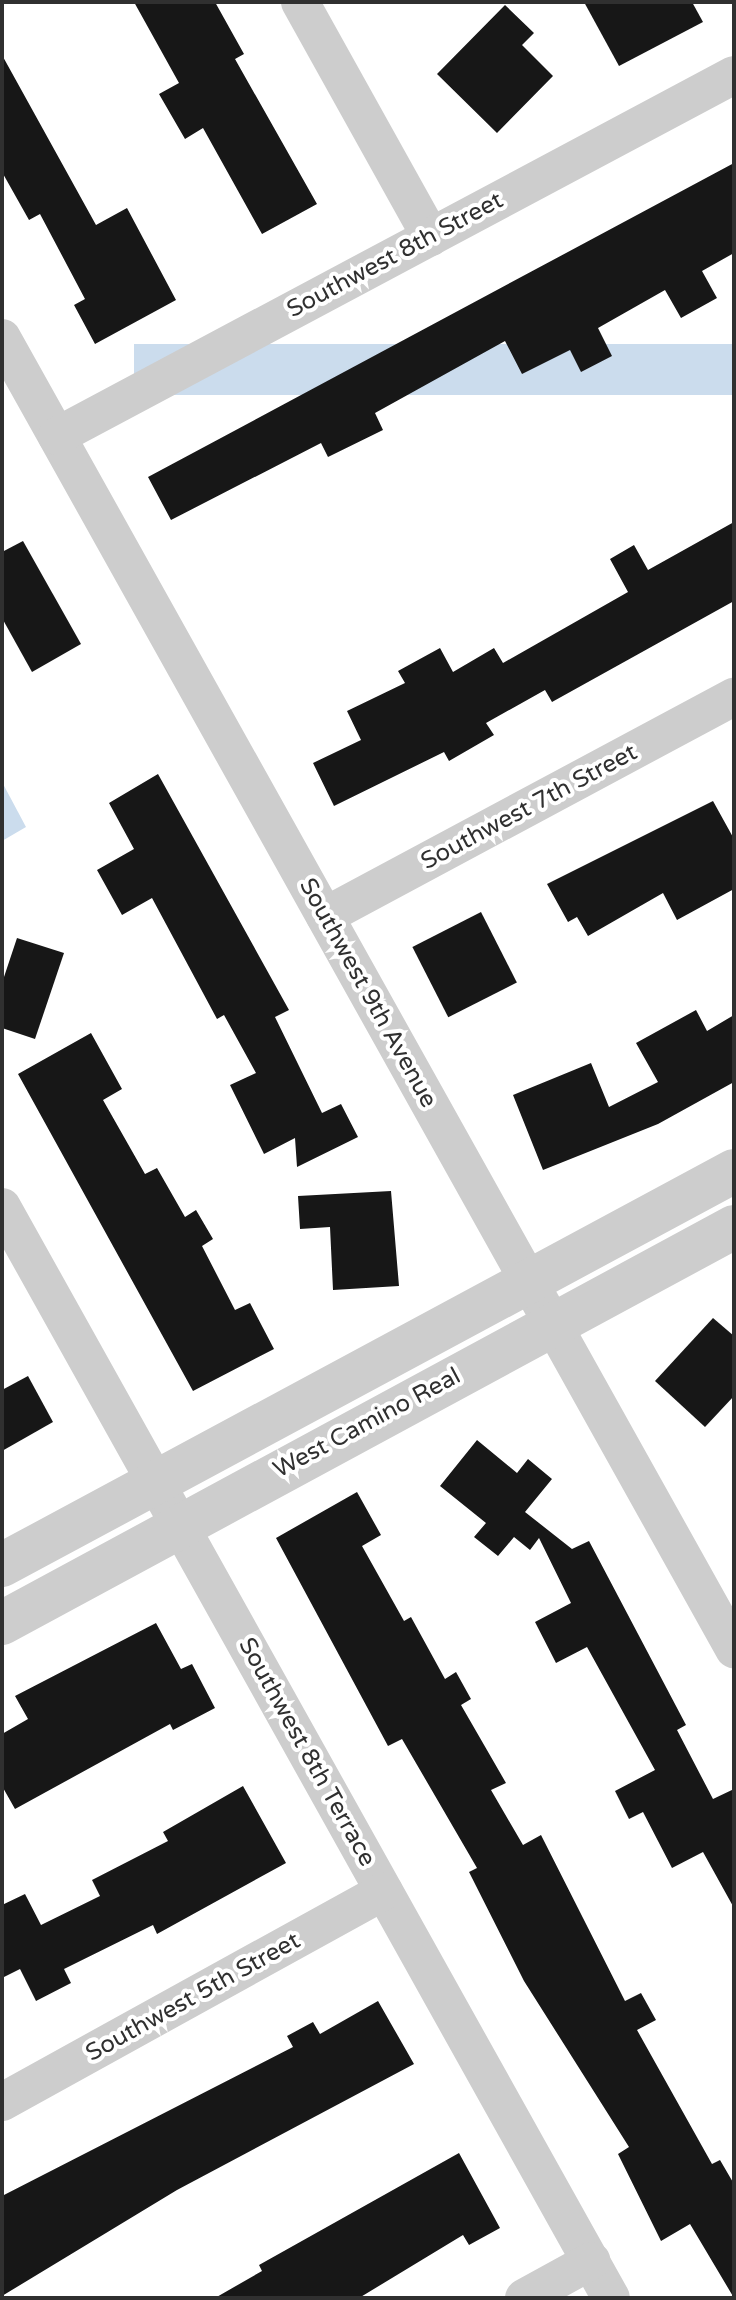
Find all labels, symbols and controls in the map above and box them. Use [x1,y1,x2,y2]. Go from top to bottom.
street label: Southwest 8th Street [282,186,508,324]
street label: Southwest 7th Street [416,738,642,876]
street label: Southwest 9th Avenue [293,873,443,1113]
street label: West Camino Real [269,1362,465,1484]
street label: Southwest 8th Terrace [232,1633,382,1871]
street label: Southwest 5th Street [81,1926,305,2068]

